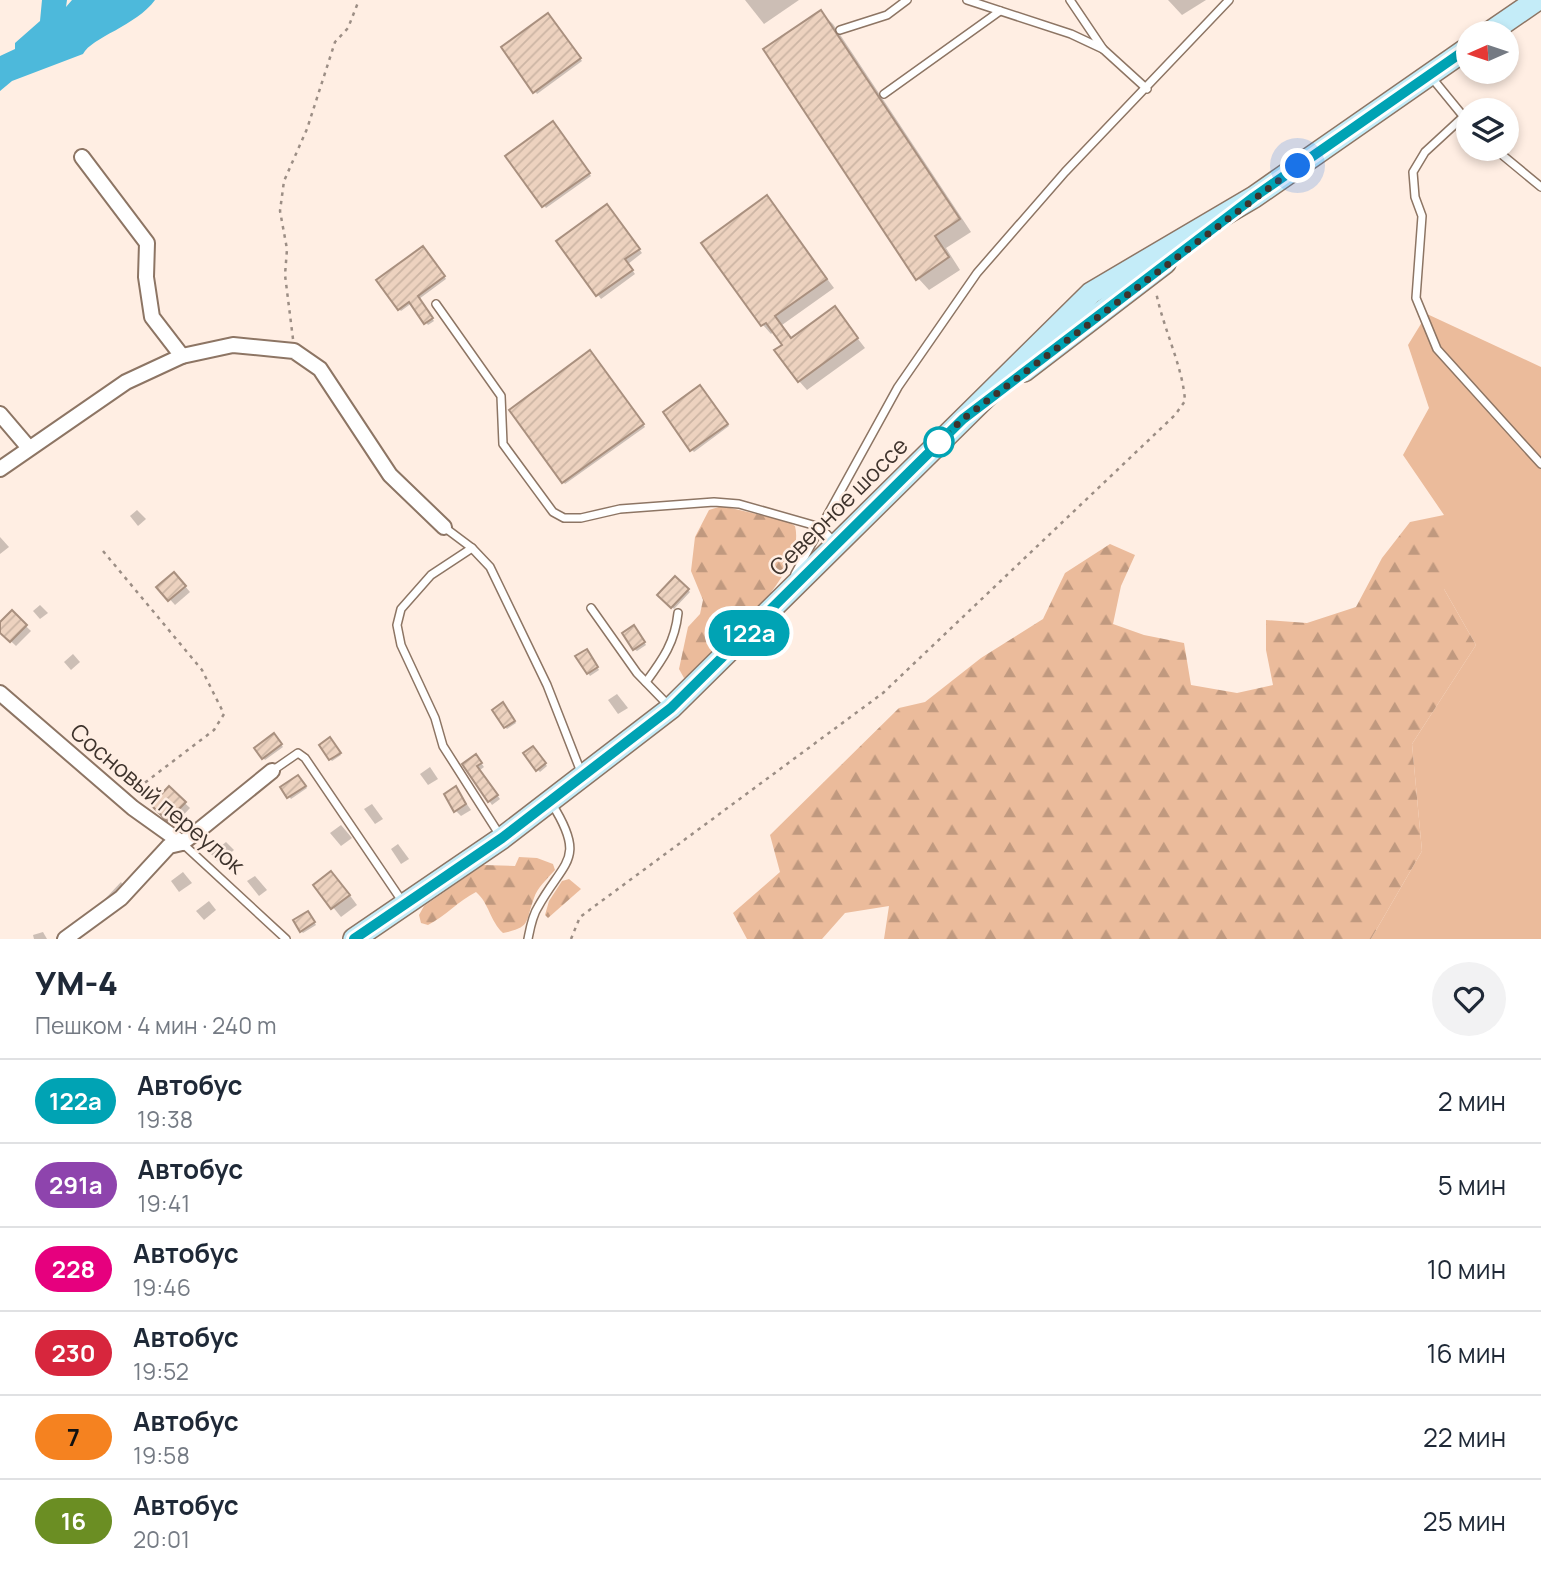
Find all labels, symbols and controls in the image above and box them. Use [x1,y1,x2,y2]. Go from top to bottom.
north arrow [1456,21,1519,84]
map controls [1456,21,1519,161]
button: layers [1456,98,1519,161]
your location [1280,148,1315,183]
unlabelled marker [924,427,954,457]
street label: Северное шоссе [762,430,914,582]
line badge: 122а [700,610,798,656]
text: 122а [723,616,775,649]
street label: Сосновый переулок [64,715,252,881]
text: УМ-4 [35,960,118,1005]
button: heart [1432,962,1506,1036]
text: Пешком · 4 мин · 240 m [35,1009,276,1041]
text: Автобус [137,1067,243,1103]
text: 2 мин [1438,1083,1506,1119]
text: 122а [49,1084,102,1117]
text: 19:38 [137,1103,193,1135]
text: Автобус [138,1151,243,1187]
text: 5 мин [1438,1167,1506,1203]
text: 291а [49,1168,103,1201]
text: 19:41 [138,1187,190,1219]
text: Автобус [133,1235,239,1271]
text: 10 мин [1427,1251,1506,1287]
text: 228 [52,1252,95,1285]
text: 19:46 [133,1271,191,1303]
text: Автобус [133,1319,239,1355]
text: 16 мин [1426,1335,1506,1371]
text: 230 [51,1336,96,1369]
text: 19:52 [133,1355,189,1387]
text: Автобус [133,1403,239,1439]
text: 22 мин [1423,1419,1506,1455]
text: 7 [67,1420,80,1453]
text: 19:58 [133,1439,190,1471]
text: Автобус [133,1487,239,1523]
text: 25 мин [1423,1503,1506,1539]
text: 16 [61,1504,86,1537]
text: 20:01 [133,1523,190,1555]

